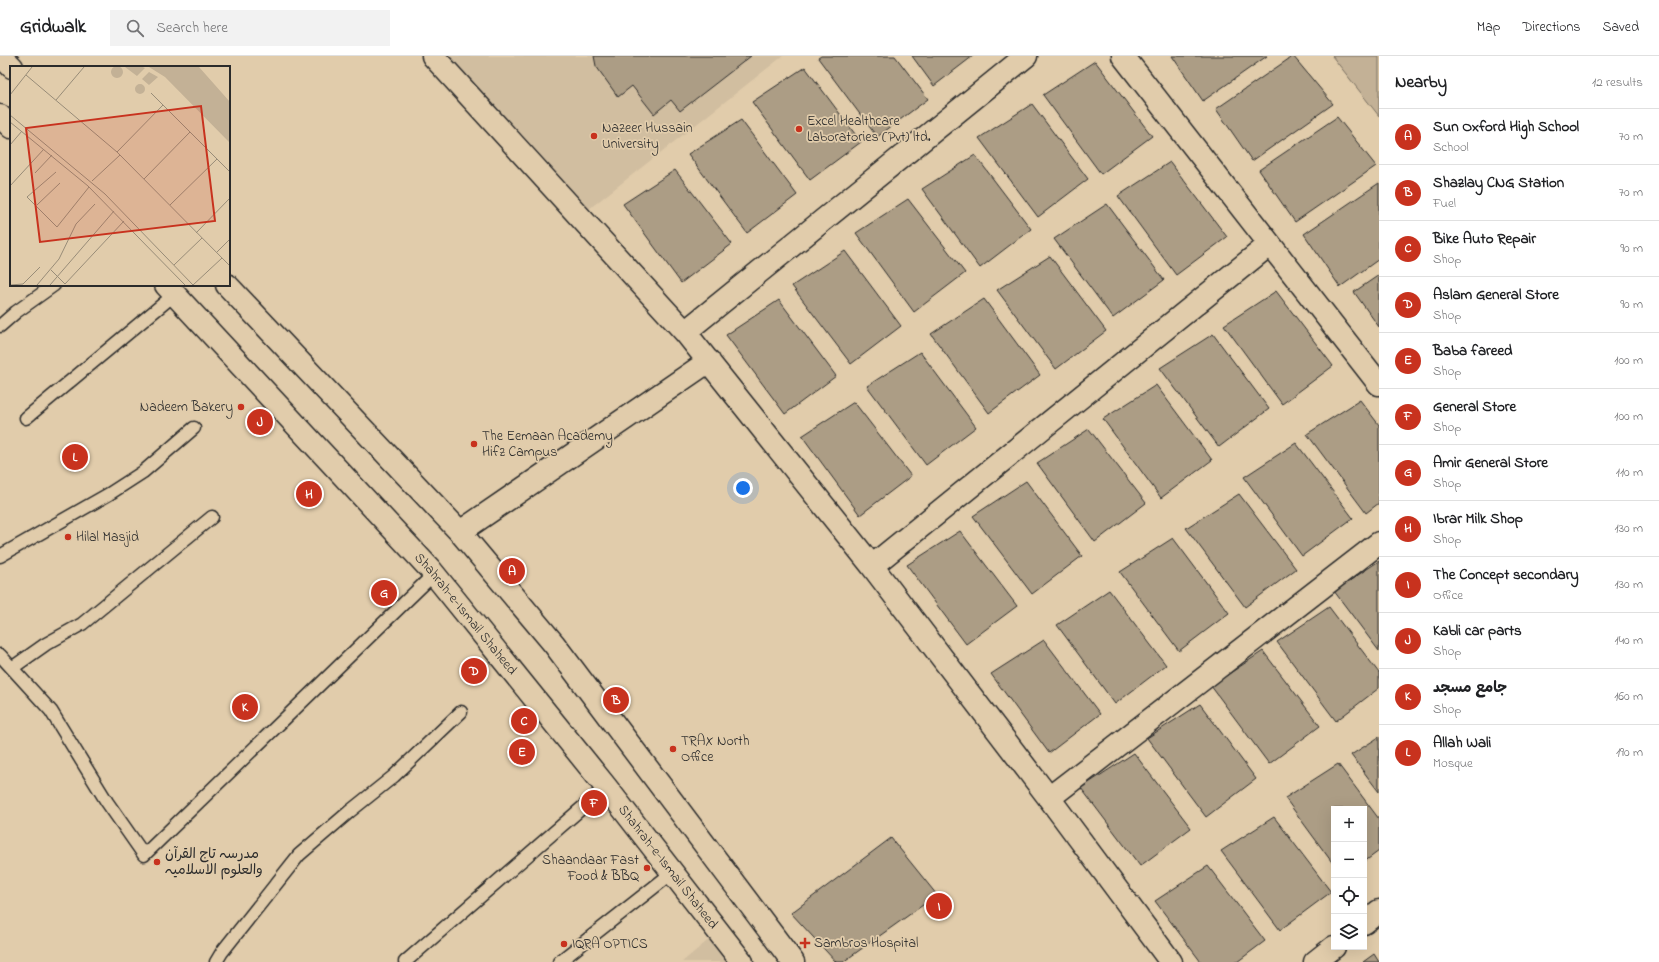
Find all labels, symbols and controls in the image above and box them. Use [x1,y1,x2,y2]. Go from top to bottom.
search box [110,10,390,46]
text: Gridwalk [20,14,86,41]
icon: search [124,17,146,39]
text: Search here [156,17,228,39]
text: Map [1477,17,1500,38]
text: Directions [1522,17,1580,38]
text: Saved [1602,17,1639,38]
inset map [10,66,230,286]
text: Nearby [1395,70,1447,95]
text: 12 results [1592,73,1643,92]
place label: Excel Healthcare Laboratories (Pvt) ltd. [807,111,931,148]
text: Sun Oxford High School [1433,116,1579,138]
place label: Nazeer Hussain University [602,118,693,156]
marker: Excel Healthcare Laboratories (Pvt) ltd. [794,124,804,134]
text: A [1404,127,1412,146]
text: 70 m [1619,127,1643,146]
marker: Nazeer Hussain University [589,131,599,141]
text: School [1433,138,1469,157]
text: Shazlay CNG Station [1433,172,1564,194]
text: B [1404,183,1412,202]
text: 70 m [1619,183,1643,202]
text: Fuel [1433,194,1456,213]
text: Bike Auto Repair [1433,228,1536,250]
text: C [1404,239,1412,258]
text: 90 m [1620,239,1643,258]
text: Shop [1433,250,1461,269]
text: Aslam General Store [1433,284,1559,306]
text: D [1403,295,1413,314]
text: 90 m [1620,295,1643,314]
text: Shop [1433,306,1461,325]
text: Baba fareed [1433,340,1513,362]
text: E [1404,351,1412,370]
text: 100 m [1614,351,1643,370]
text: Shop [1433,362,1461,381]
text: General Store [1433,396,1516,418]
place label: Nadeem Bakery [140,397,233,419]
marker: Nadeem Bakery [236,402,246,412]
pin: J [247,407,273,437]
text: F [1404,407,1412,426]
text: 100 m [1614,407,1643,426]
text: Shop [1433,418,1461,437]
place label: The Eemaan Academy Hifz Campus [482,426,613,463]
marker: The Eemaan Academy Hifz Campus [469,439,479,449]
pin: L [62,442,88,472]
text: Amir General Store [1433,452,1548,474]
text: G [1404,463,1412,482]
text: 110 m [1616,463,1643,482]
text: Shop [1433,474,1461,493]
your location [733,478,753,498]
pin: H [296,479,322,509]
text: Ibrar Milk Shop [1433,508,1523,530]
text: H [1404,519,1412,538]
text: 130 m [1615,519,1643,538]
place label: Hilal Masjid [76,527,139,548]
text: Shop [1433,530,1461,549]
marker: Hilal Masjid [63,532,73,542]
street label: Shahrah-e-Ismail Shaheed [409,548,522,680]
pin: A [499,556,525,586]
text: The Concept secondary [1433,564,1579,586]
text: I [1406,575,1410,594]
text: 130 m [1615,575,1643,594]
pin: G [371,578,397,608]
text: Office [1433,586,1463,605]
text: Kabli car parts [1433,620,1522,642]
text: J [1405,631,1411,650]
text: 140 m [1615,631,1643,650]
text: Shop [1433,642,1461,661]
pin: D [461,656,487,686]
text: جامع مسجد [1433,677,1507,699]
pin: B [603,685,629,715]
text: K [1405,687,1411,706]
text: 160 m [1614,687,1643,706]
pin: K [232,692,258,722]
text: Shop [1433,700,1461,719]
pin: C [511,706,537,736]
place label: TRAX North Office [681,731,749,768]
text: Allah Wali [1433,732,1491,754]
pin: E [509,737,535,767]
text: L [1406,743,1410,762]
text: 190 m [1616,743,1643,762]
marker: TRAX North Office [668,744,678,754]
text: Mosque [1433,754,1473,773]
pin: F [581,788,607,818]
street label: Shahrah-e-Ismail Shaheed [613,800,723,934]
map controls [1331,806,1367,950]
button: + [1331,806,1367,842]
button: − [1331,842,1367,878]
place label: مدرسہ تاج القرآن والعلوم الاسلامیہ [165,844,263,881]
place label: Shaandaar Fast Food & BBQ [542,850,640,887]
marker: مدرسہ تاج القرآن والعلوم الاسلامیہ [152,857,162,867]
marker: Shaandaar Fast Food & BBQ [642,863,652,873]
button: locate [1331,878,1367,914]
pin: I [926,891,952,921]
button: layers [1331,914,1367,950]
place label: Sambros Hospital [814,933,918,954]
place label: IQRA OPTICS [572,934,648,955]
marker: Sambros Hospital [799,937,811,949]
marker: IQRA OPTICS [559,939,569,949]

